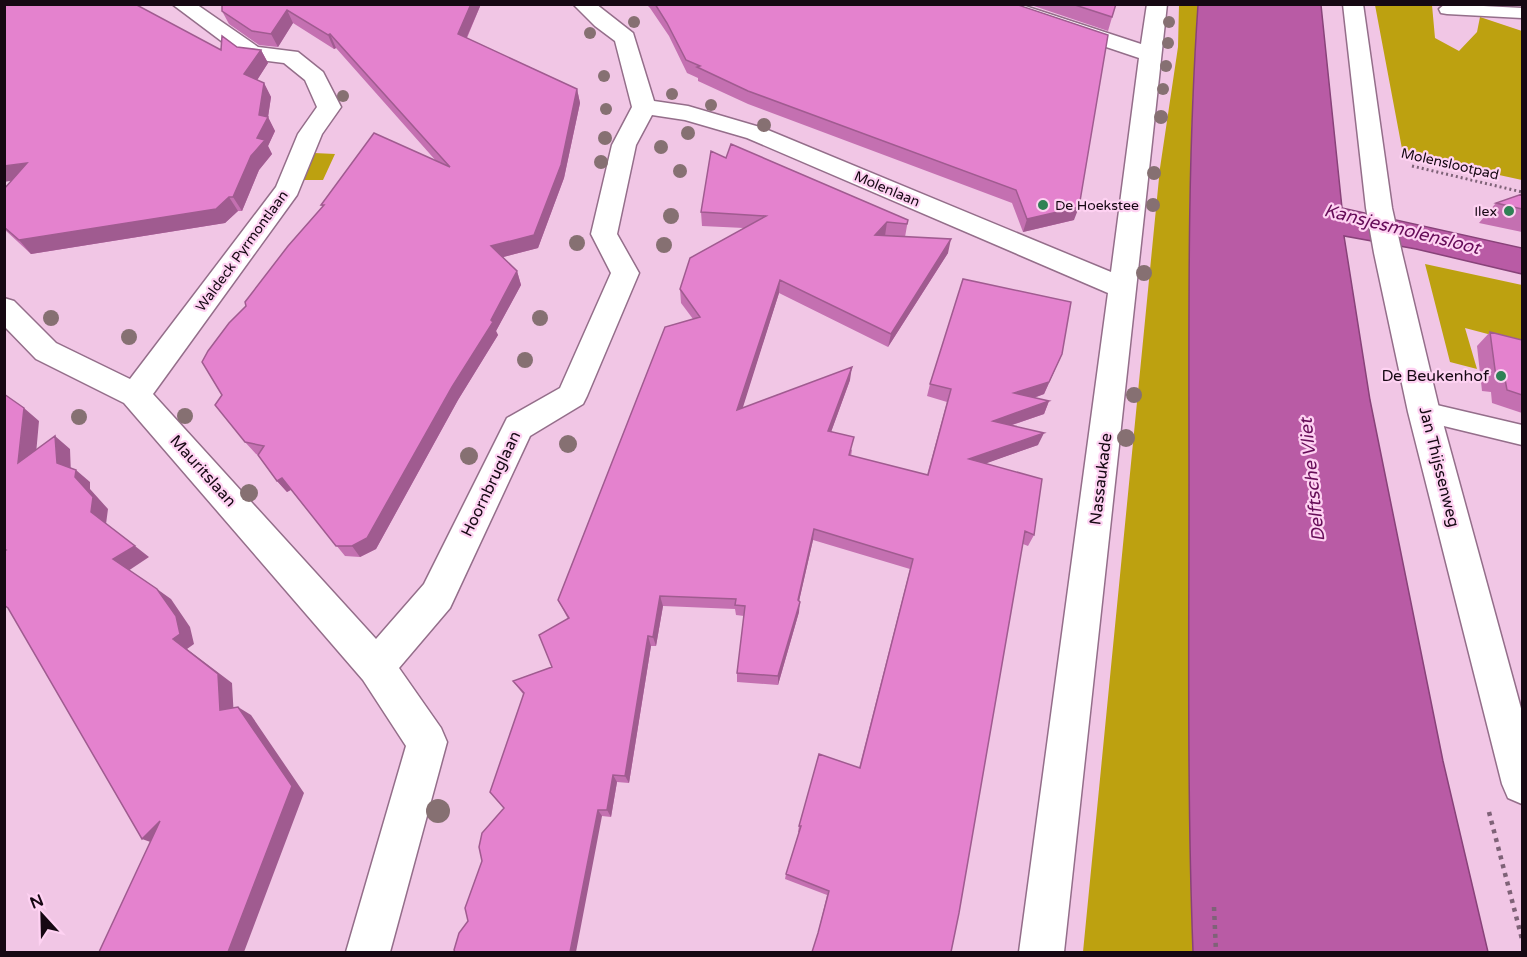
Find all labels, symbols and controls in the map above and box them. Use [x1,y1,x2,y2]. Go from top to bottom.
street label: Molenslootpad [1399,144,1501,184]
street label: Molenlaan [852,168,922,210]
street label: Waldeck Pyrmontlaan [192,187,292,315]
place label: De Hoekstee [1055,197,1139,214]
marker: De Hoekstee [1036,198,1050,212]
water label: Kansjesmolensloot [1322,199,1484,260]
place label: Ilex [1474,203,1497,220]
marker: Ilex [1502,204,1516,218]
place label: De Beukenhof [1381,366,1490,386]
marker: De Beukenhof [1494,369,1508,383]
street label: Jan Thijssenweg [1414,405,1464,529]
water label: Delftsche Vliet [1294,415,1329,543]
street label: Hoornbruglaan [457,428,525,540]
street label: Mauritslaan [166,431,240,511]
street label: Nassaukade [1085,432,1117,526]
north arrow [12,885,72,945]
text: N [27,890,46,914]

